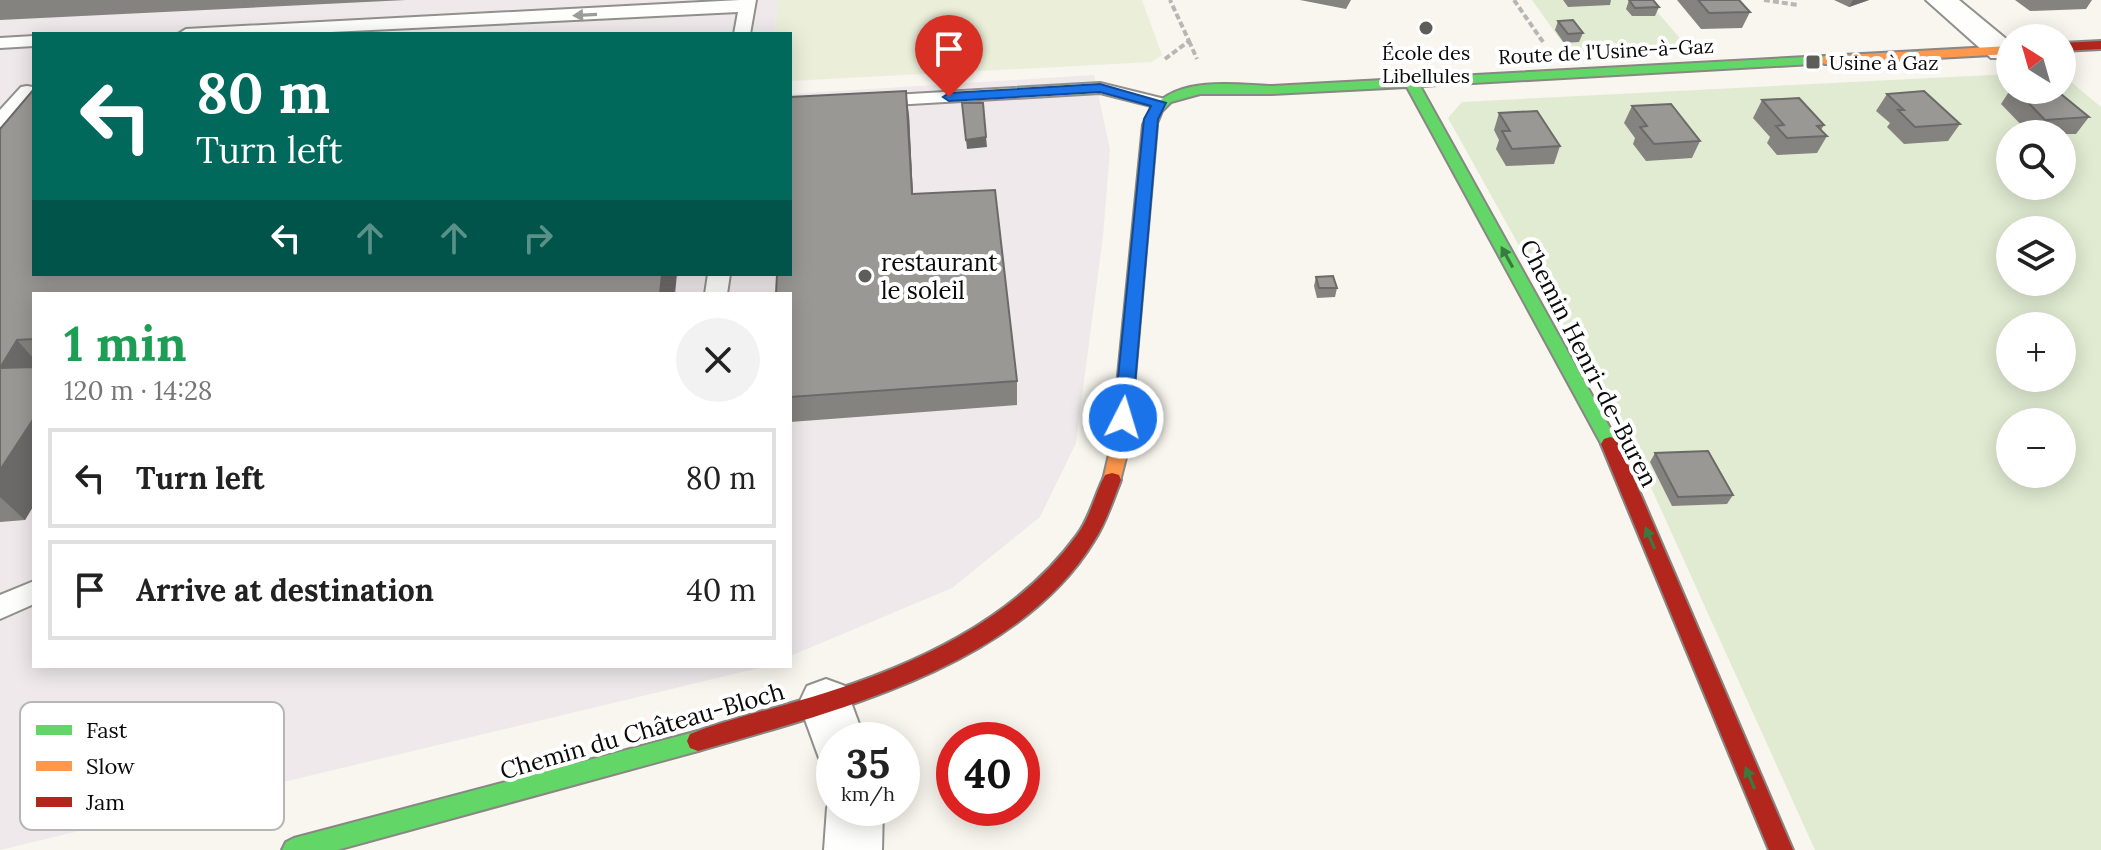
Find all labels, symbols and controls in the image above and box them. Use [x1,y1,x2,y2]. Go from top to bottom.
one-way arrow [572,9,597,22]
pin [915,15,983,97]
marker: École des Libellules [1417,19,1435,37]
north arrow [1996,24,2076,104]
map controls [1996,24,2076,488]
icon: arrive [927,27,971,71]
street label: Route de l'Usine-à-Gaz [1498,33,1714,69]
place label: École des Libellules [1382,40,1470,88]
place label: Usine à Gaz [1829,50,1938,75]
marker: Usine à Gaz [1804,53,1822,71]
text: 80 m [196,57,330,128]
icon: left [64,64,168,168]
button: search [1996,120,2076,200]
text: Turn left [196,127,343,173]
icon: left [264,216,308,260]
icon: ahead [348,216,392,260]
icon: ahead [432,216,476,260]
icon: right [516,216,560,260]
button: layers [1996,216,2076,296]
street label: Chemin Henri-de-Buren [1513,234,1665,492]
one-way arrow [1500,246,1514,268]
place label: restaurant le soleil [881,247,998,306]
marker: restaurant le soleil [856,267,874,285]
button: + [1996,312,2076,392]
text: 1 min [64,313,187,374]
button: close [676,318,760,402]
text: 120 m · 14:28 [64,374,212,407]
position arrow [1081,376,1165,460]
button: − [1996,408,2076,488]
icon: left [68,456,112,500]
text: Turn left [136,459,264,497]
text: 80 m [686,459,756,497]
one-way arrow [1643,527,1656,550]
icon: arrive [68,568,112,612]
text: Arrive at destination [136,571,434,609]
text: 40 m [686,571,756,609]
street label: Chemin du Château-Bloch [496,676,788,786]
legend [20,702,284,830]
text: Fast [86,716,128,744]
speed limit sign: 40 [936,722,1040,826]
text: 35 [846,738,890,789]
text: Slow [86,752,135,780]
one-way arrow [1744,766,1757,790]
text: km/h [841,781,895,806]
text: Jam [85,788,125,816]

